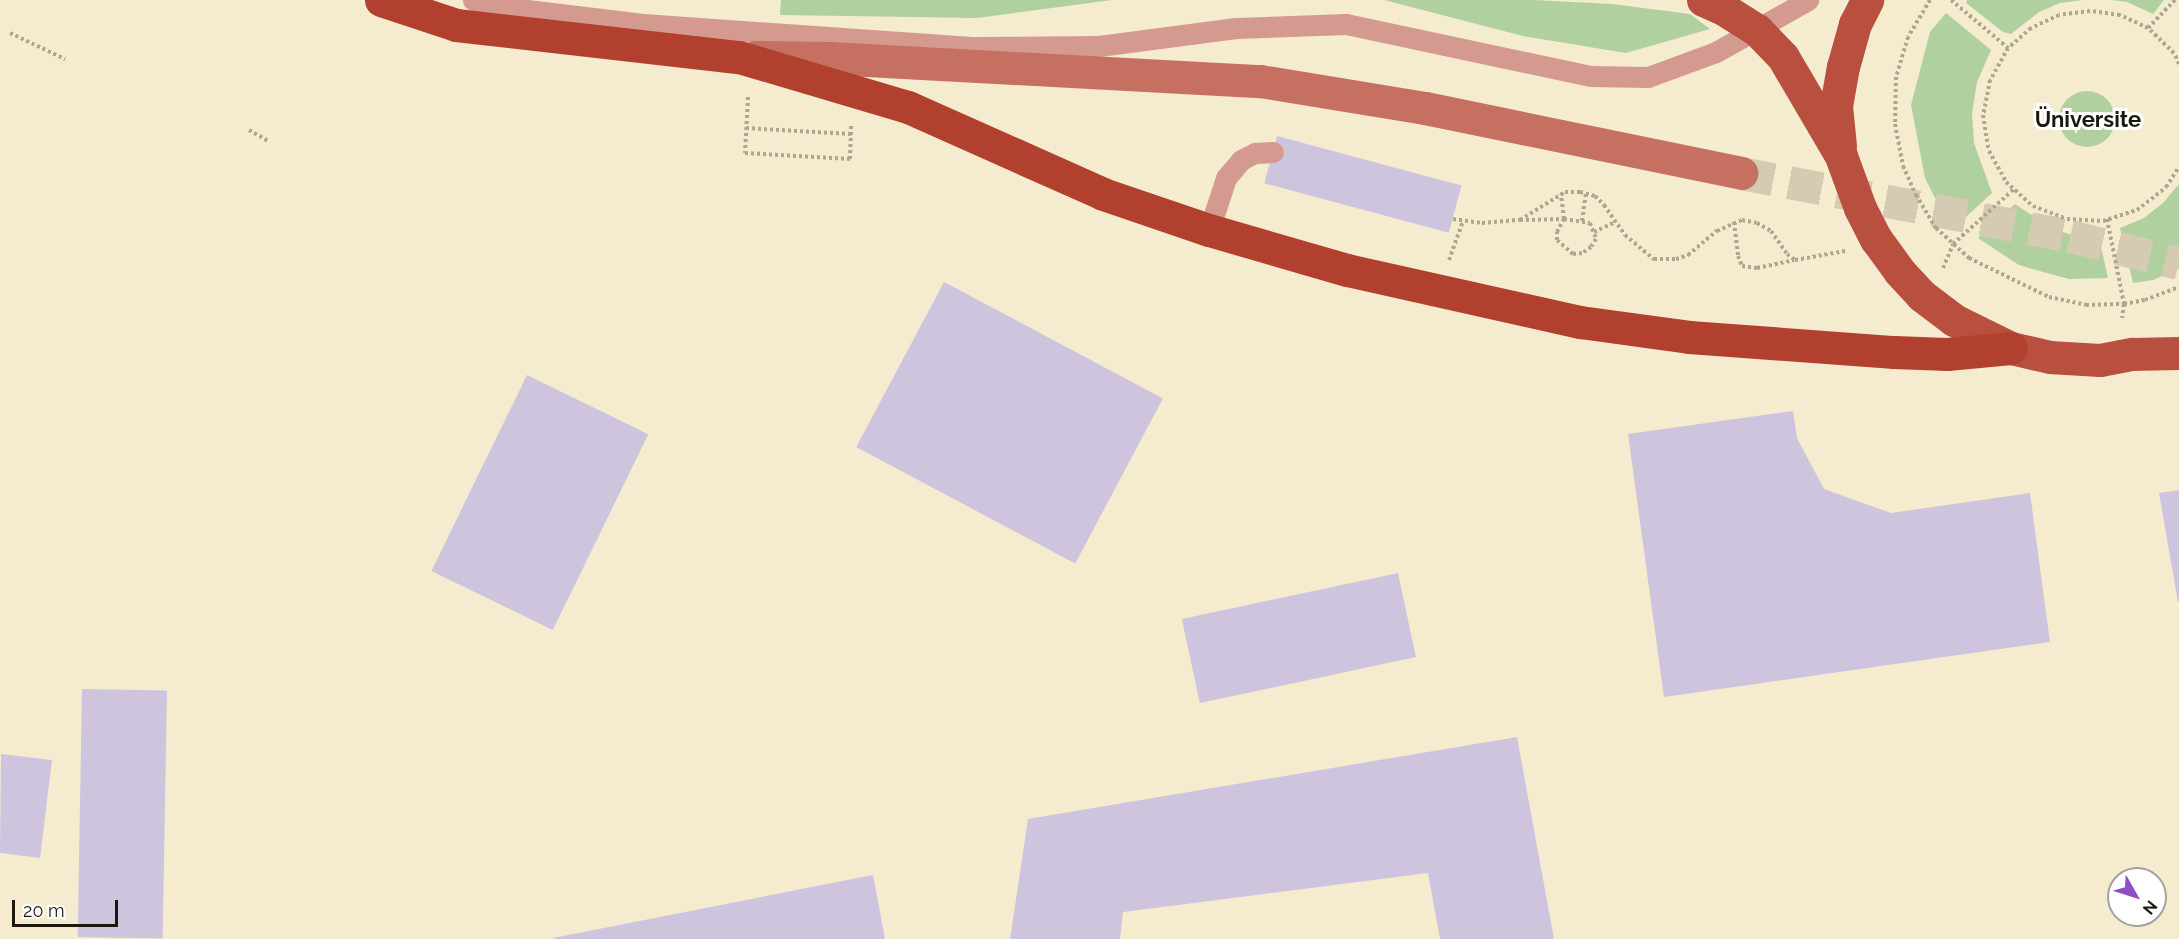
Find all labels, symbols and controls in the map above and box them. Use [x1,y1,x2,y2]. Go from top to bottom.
district label: Üniversite [2035,107,2141,133]
north arrow [2107,867,2167,927]
scale bar [15,888,122,926]
text: N [2139,897,2161,918]
text: 20 m [23,900,65,921]

